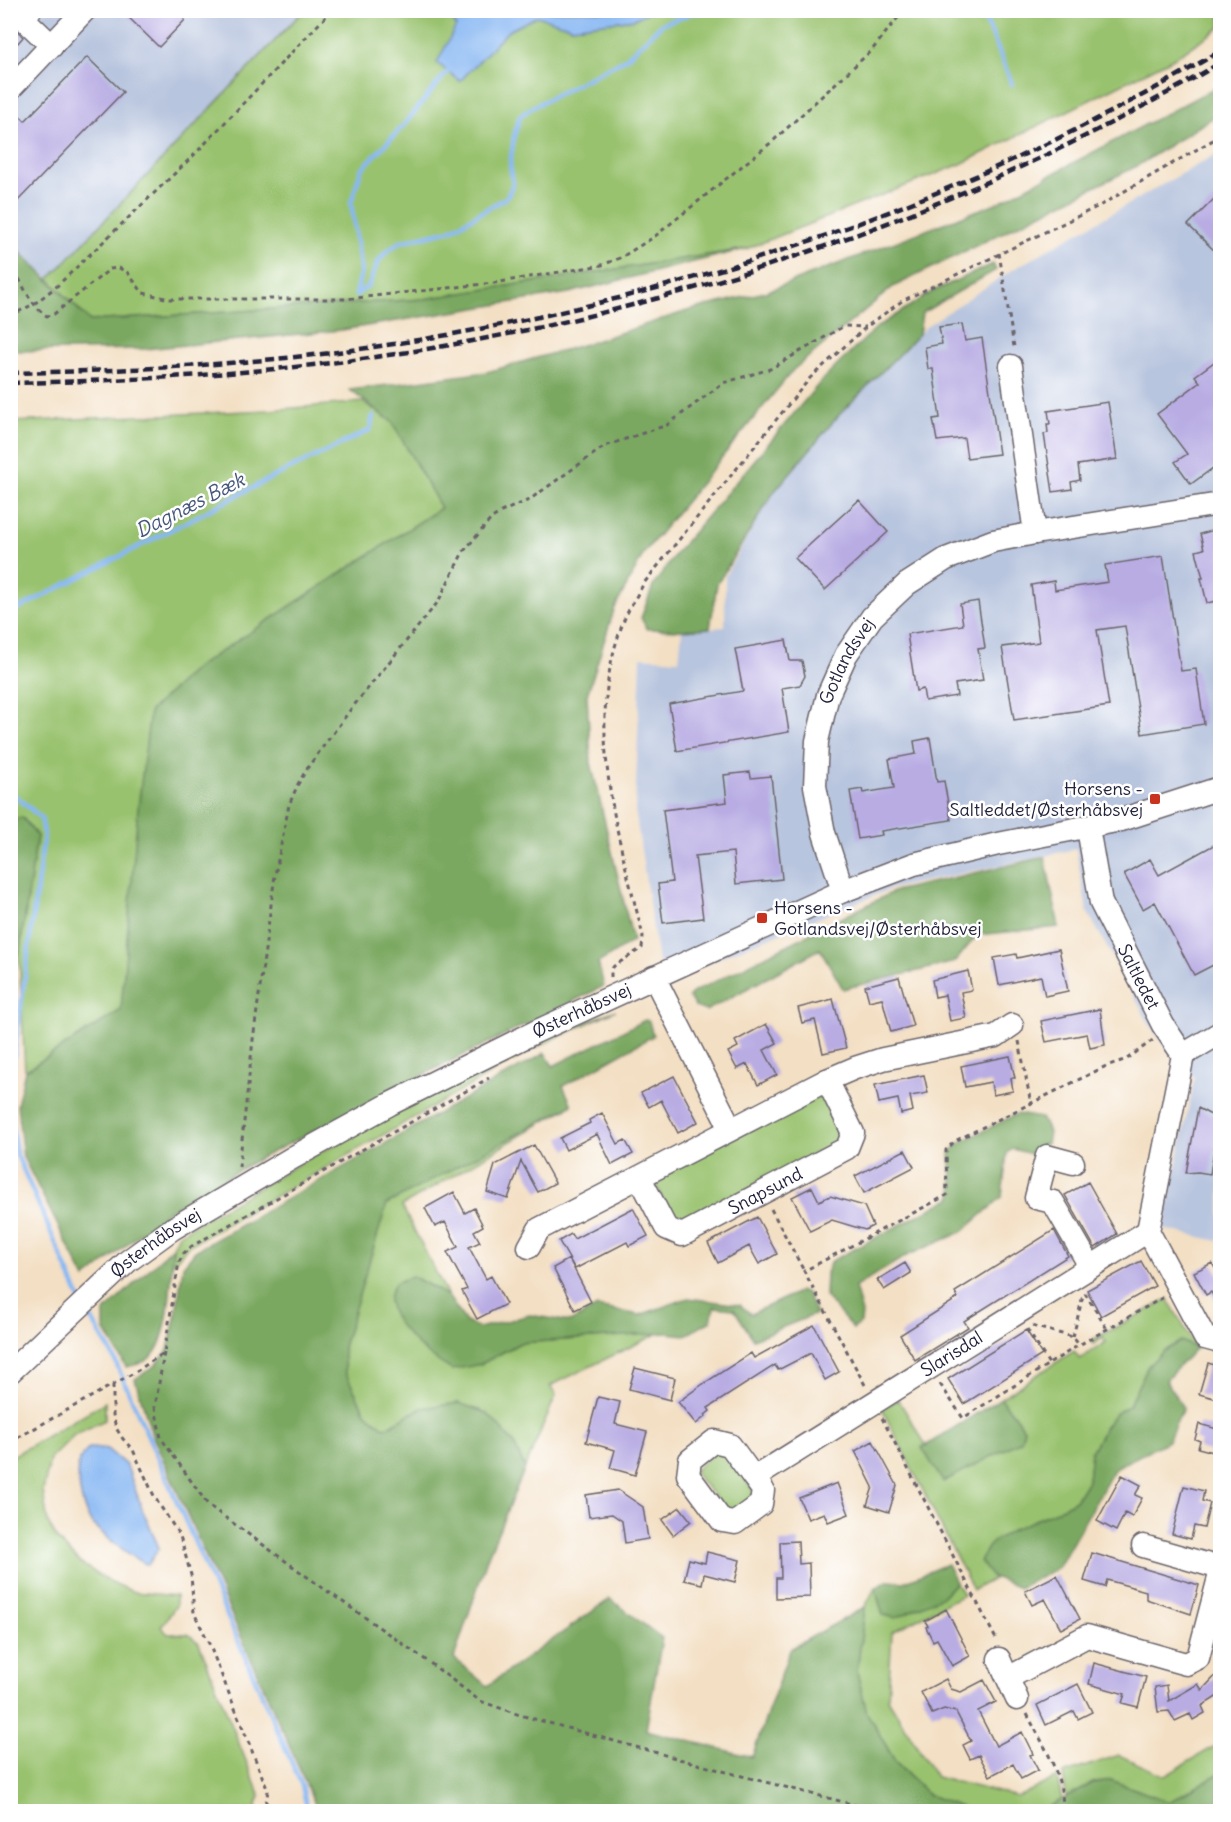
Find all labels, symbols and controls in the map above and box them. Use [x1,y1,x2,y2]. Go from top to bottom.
water label: Dagnæs Bæk [131,466,250,543]
street label: Gotlandsvej [814,613,879,706]
place label: Horsens - Saltleddet/Østerhåbsvej [950,777,1143,821]
marker: Horsens - Saltleddet/Østerhåbsvej [1148,792,1162,806]
place label: Horsens - Gotlandsvej/Østerhåbsvej [774,896,981,940]
marker: Horsens - Gotlandsvej/Østerhåbsvej [755,911,769,925]
street label: Saltledet [1113,940,1165,1013]
street label: Østerhåbsvej [529,978,634,1043]
street label: Snapsund [724,1161,807,1220]
street label: Østerhåbsvej [105,1203,205,1283]
street label: Slarisdal [916,1326,987,1382]

